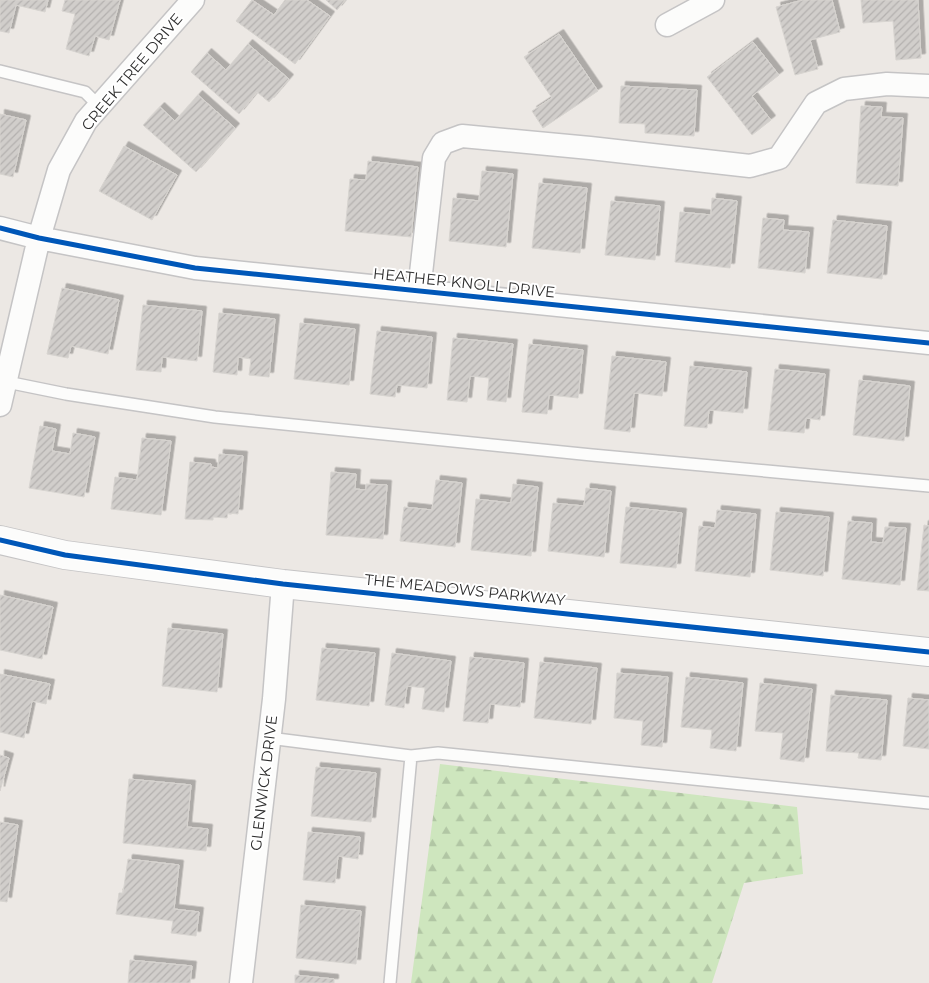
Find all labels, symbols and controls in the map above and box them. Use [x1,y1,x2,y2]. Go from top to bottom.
street label: CREEK TREE DRIVE [77,9,186,134]
street label: HEATHER KNOLL DRIVE [372,263,556,302]
street label: THE MEADOWS PARKWAY [364,570,567,610]
street label: GLENWICK DRIVE [246,714,281,852]

